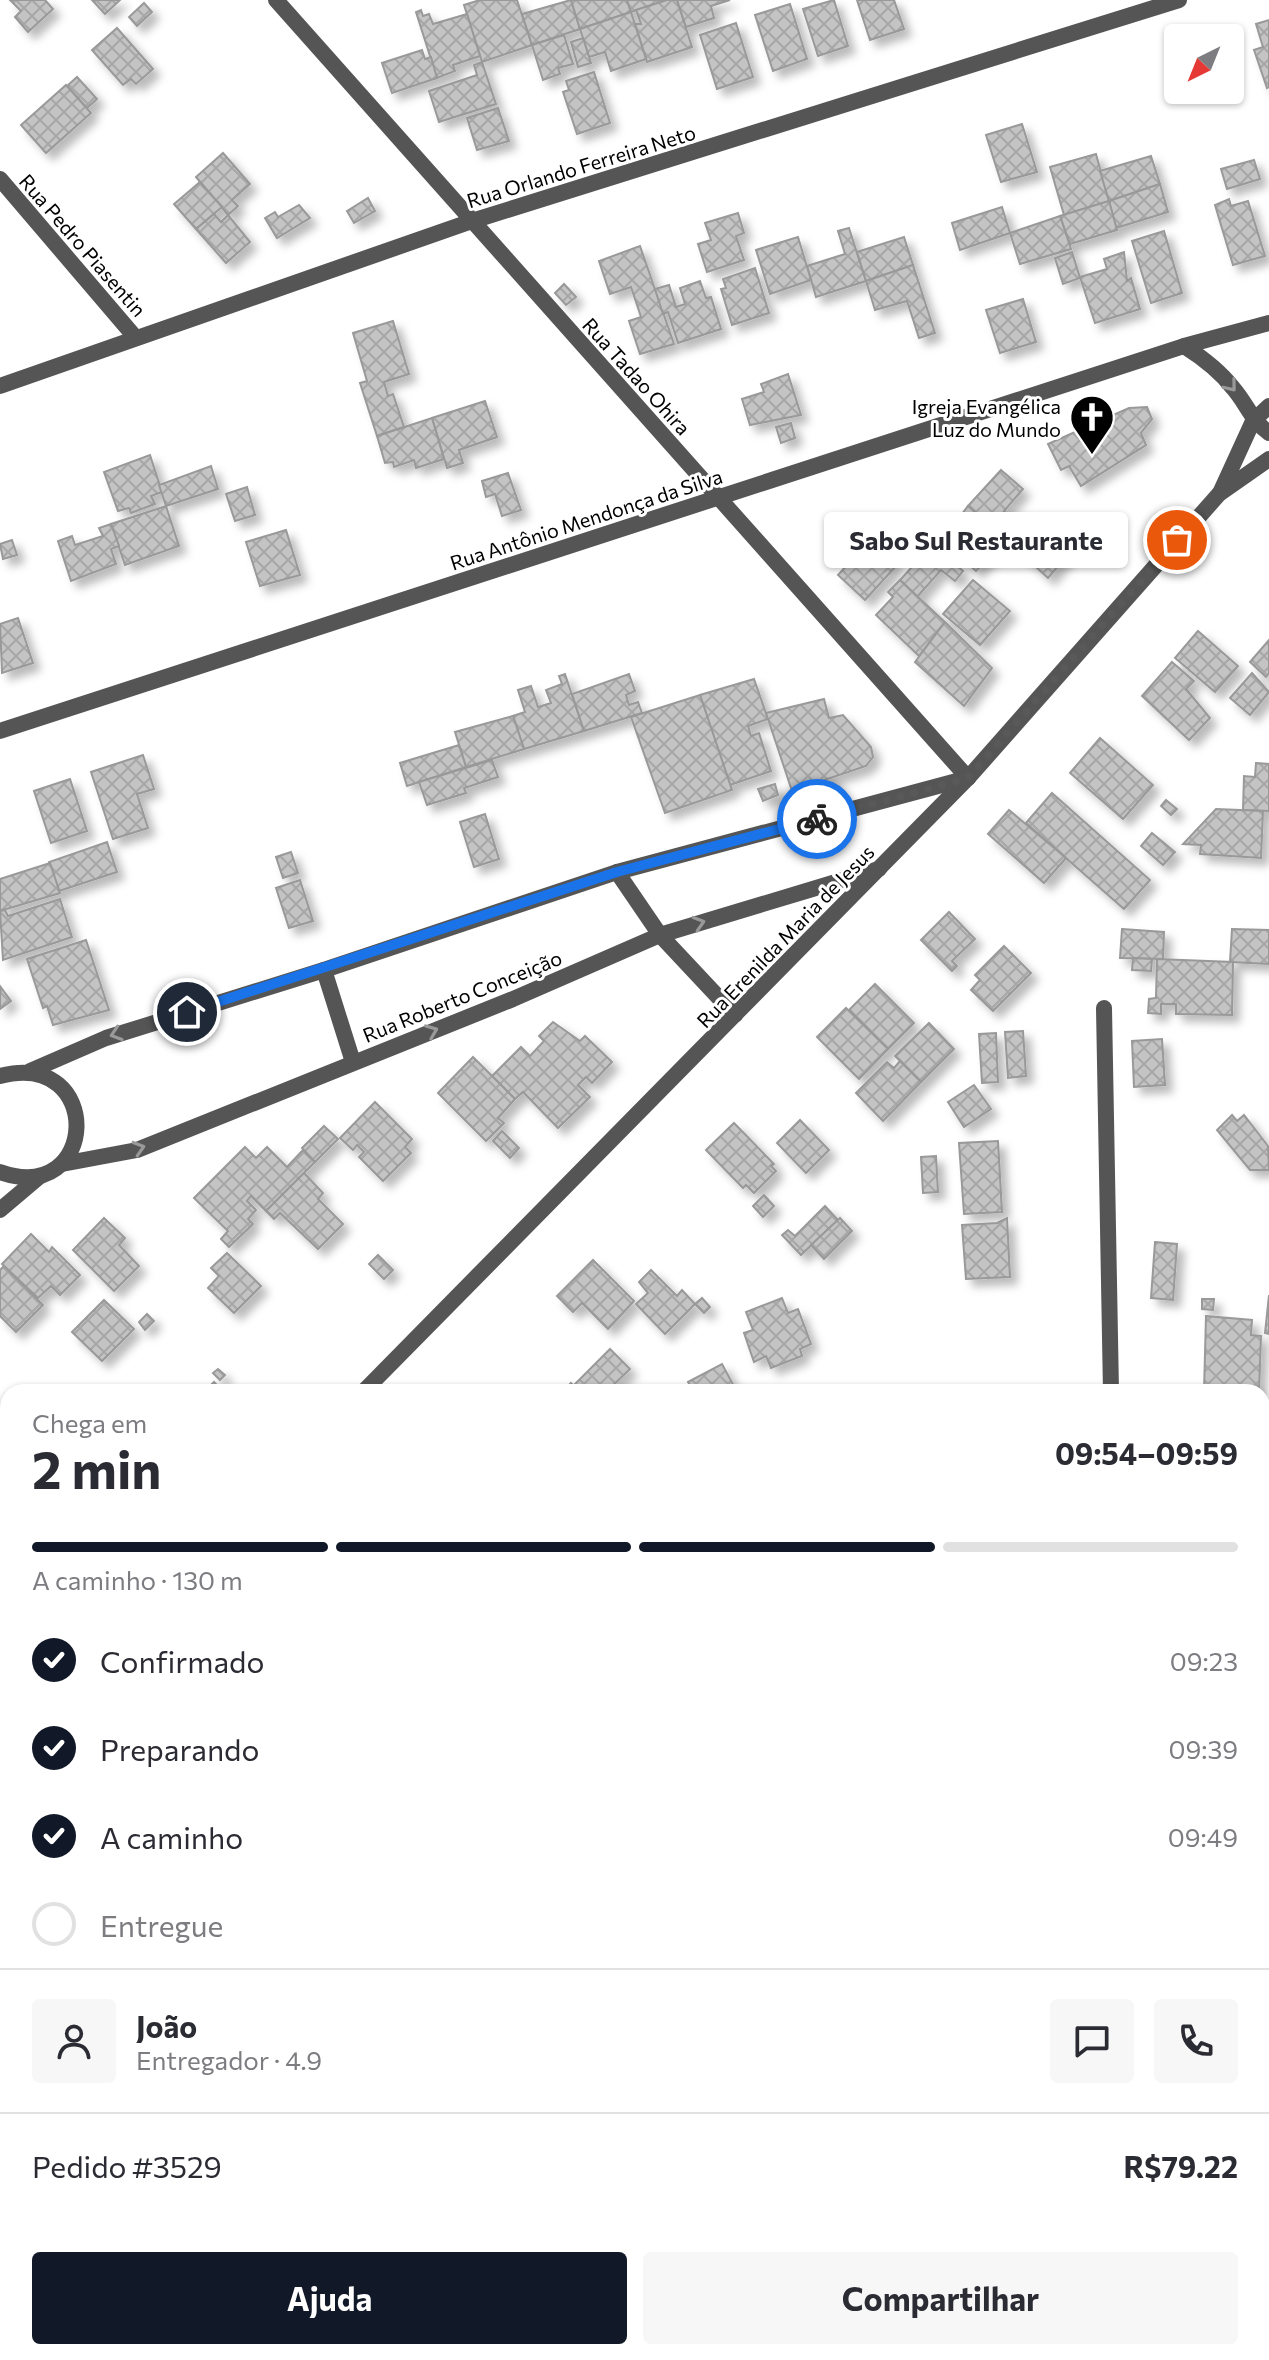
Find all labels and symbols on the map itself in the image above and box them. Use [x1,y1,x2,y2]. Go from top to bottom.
north arrow [1164,24,1244,104]
street label: Rua Orlando Ferreira Neto [464,120,698,212]
street label: Rua Pedro Piasentin [15,169,151,321]
street label: Rua Tadao Ohira [578,312,696,440]
one-way arrow [1221,377,1235,392]
church icon: Igreja Evangélica Luz do Mundo [1068,393,1116,456]
place label: Igreja Evangélica Luz do Mundo [912,394,1061,441]
street label: Rua Antônio Mendonça da Silva [447,464,725,574]
pin [1143,506,1211,574]
callout: Sabo Sul Restaurante [825,512,1129,568]
courier [777,779,857,859]
street label: Rua Erenilda Maria de Jesus [691,840,879,1032]
one-way arrow [691,916,705,932]
street label: Rua Roberto Conceição [359,945,565,1047]
pin [153,978,221,1046]
one-way arrow [424,1024,438,1041]
one-way arrow [110,1025,124,1041]
one-way arrow [131,1142,145,1158]

